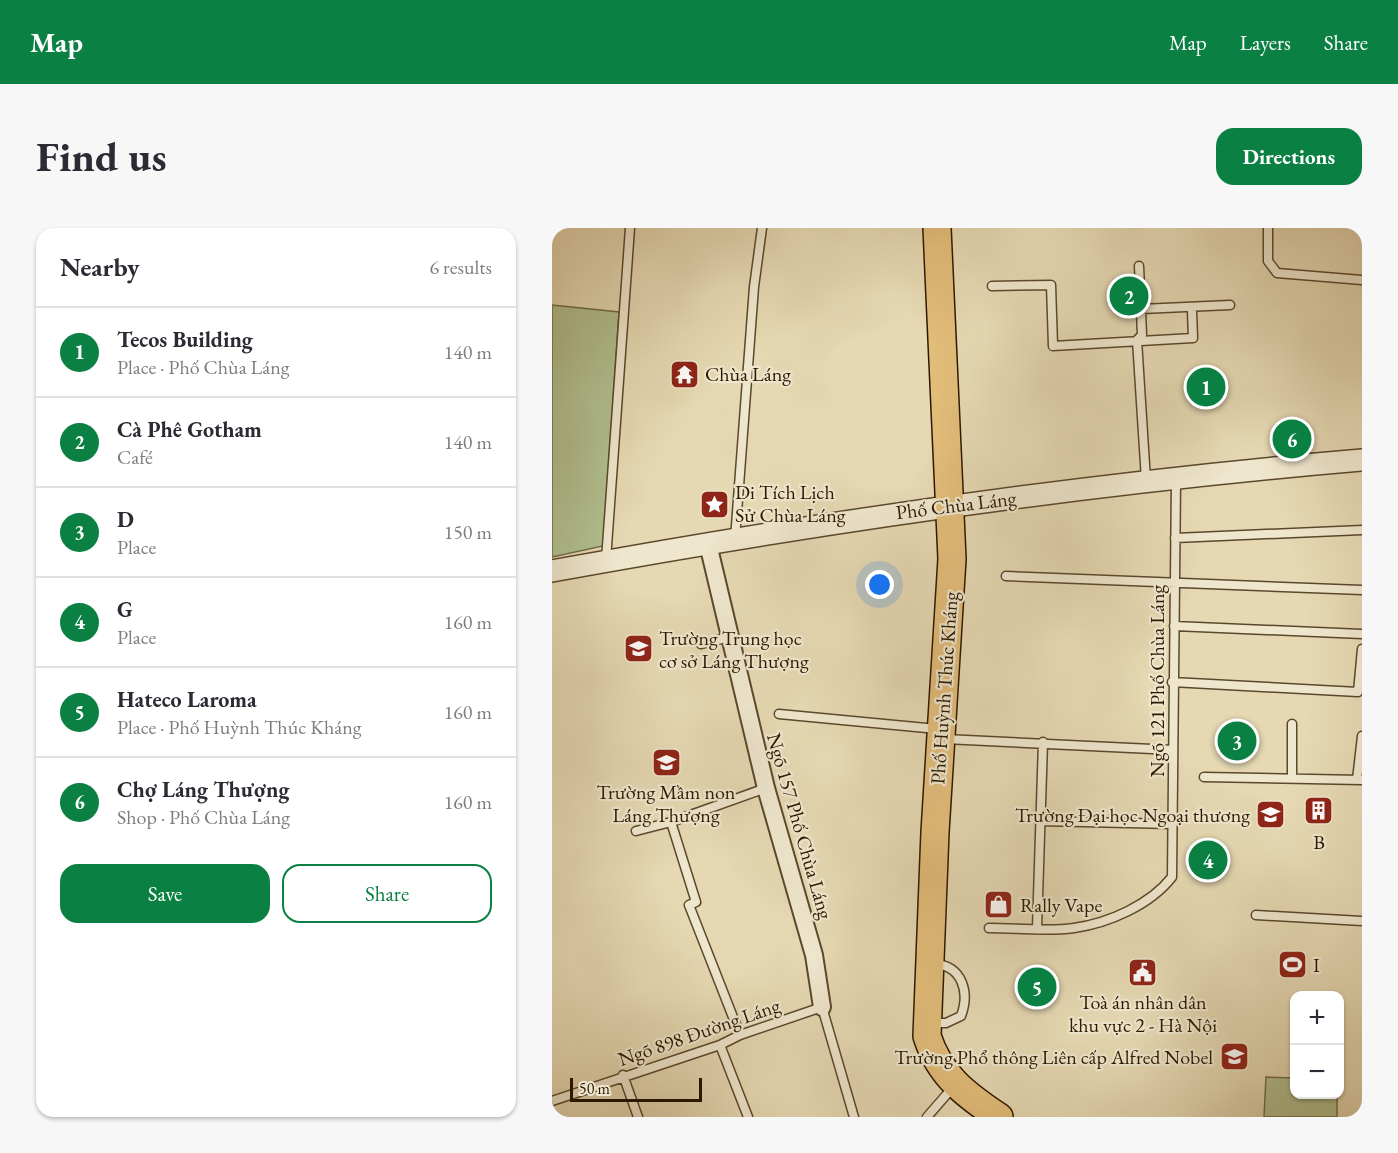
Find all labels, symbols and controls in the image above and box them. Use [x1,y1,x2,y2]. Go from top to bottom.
text: Map [30,24,83,60]
text: Map [1169,29,1207,56]
text: Layers [1240,29,1291,56]
text: Share [1324,29,1368,56]
button: Directions [1216,128,1362,185]
text: Find us [36,129,167,184]
text: Nearby [60,250,140,284]
text: 6 results [429,254,492,280]
pin: 2 [1110,274,1148,318]
text: Tecos Building [117,325,253,354]
text: 1 [74,339,85,365]
text: 140 m [444,339,492,365]
text: Place · Phố Chùa Láng [117,354,290,380]
temple icon: Chùa Láng [668,358,700,390]
place label: Chùa Láng [705,361,791,387]
pin: 1 [1186,364,1226,410]
text: Cà Phê Gotham [117,415,262,444]
pin: 6 [1272,416,1312,462]
text: 2 [74,429,85,455]
text: 140 m [444,429,492,455]
text: Café [117,444,153,470]
place label: Di Tích Lịch Sử Chùa Láng [735,479,846,528]
street label: Phố Chùa Láng [894,485,1018,525]
place icon: Di Tích Lịch Sử Chùa Láng [698,488,730,520]
text: D [117,505,134,534]
text: 3 [74,519,85,545]
text: 150 m [444,519,492,545]
text: Place [117,534,156,560]
your location [865,570,894,599]
street label: Ngõ 121 Phố Chùa Láng [1144,584,1170,777]
street label: Phố Huỳnh Thúc Kháng [924,590,964,785]
text: G [117,595,133,624]
text: 4 [74,609,85,635]
text: 160 m [444,609,492,635]
text: Place [117,624,156,650]
place label: Trường Trung học cơ sở Láng Thượng [659,625,809,674]
school or university icon: Trường Trung học cơ sở Láng Thượng [622,633,654,665]
text: Hateco Laroma [117,685,257,714]
text: 5 [74,699,85,725]
text: 160 m [444,699,492,725]
text: Place · Phố Huỳnh Thúc Kháng [117,714,362,740]
pin: 3 [1218,718,1256,764]
street label: Ngõ 157 Phố Chùa Láng [761,730,839,922]
school or university icon: Trường Mầm non Láng Thượng [650,746,682,778]
text: Chợ Láng Thượng [117,775,289,804]
place label: Trường Mầm non Láng Thượng [597,779,736,828]
text: 6 [74,789,85,815]
text: 160 m [444,789,492,815]
building icon: B [1303,795,1335,827]
school or university icon: Trường Đại học Ngoại thương [1255,799,1287,831]
place label: Trường Đại học Ngoại thương [1015,802,1250,828]
text: Shop · Phố Chùa Láng [117,804,290,830]
place label: B [1313,829,1325,855]
pin: 4 [1188,838,1228,882]
button: Save [60,864,270,923]
button: Share [282,864,492,923]
shop icon: Rally Vape [983,889,1015,921]
place label: Rally Vape [1020,892,1102,918]
sports icon: I [1276,949,1308,981]
place label: I [1313,952,1320,978]
public building icon: Toà án nhân dân khu vực 2 - Hà Nội [1127,956,1159,988]
pin: 5 [1018,964,1056,1010]
place label: Toà án nhân dân khu vực 2 - Hà Nội [1069,989,1217,1038]
map controls [1290,991,1344,1099]
button: + [1290,991,1344,1045]
street label: Ngõ 898 Đường Láng [614,992,784,1072]
school or university icon: Trường Phổ thông Liên cấp Alfred Nobel [1218,1041,1250,1073]
place label: Trường Phổ thông Liên cấp Alfred Nobel [894,1044,1213,1070]
button: − [1290,1045,1344,1099]
scale bar [570,1075,702,1102]
text: 50 m [579,1078,610,1099]

